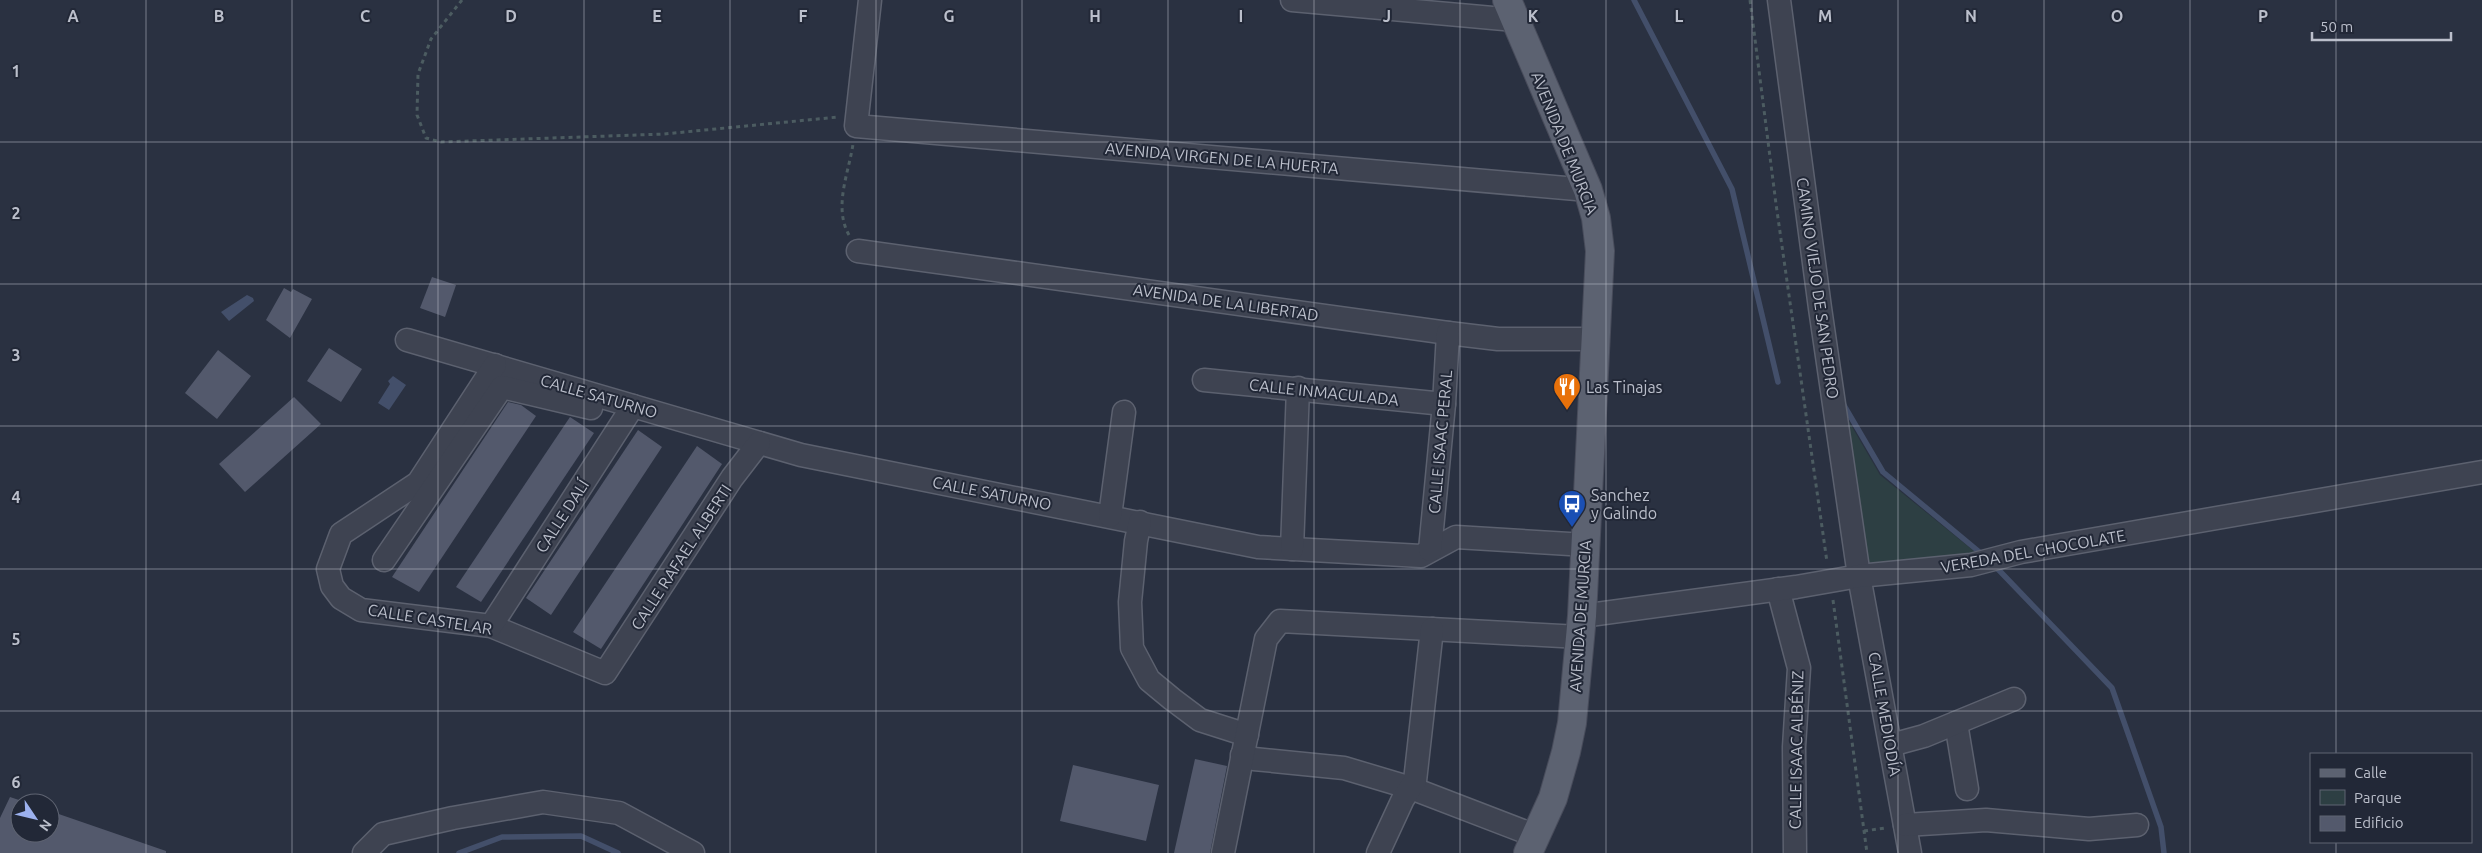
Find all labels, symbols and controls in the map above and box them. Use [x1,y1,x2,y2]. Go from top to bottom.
text: A [67,7,79,25]
text: B [214,7,224,25]
text: C [360,7,370,25]
text: D [505,7,517,25]
text: E [652,7,662,25]
text: F [799,7,808,25]
text: G [943,7,955,25]
text: H [1089,7,1101,25]
text: I [1239,7,1243,25]
text: J [1383,7,1391,25]
text: K [1528,7,1539,25]
text: L [1675,7,1684,25]
text: M [1818,7,1832,25]
text: N [1965,7,1977,25]
text: O [2111,7,2123,25]
text: P [2258,7,2268,25]
scale bar [2312,10,2451,42]
text: 50 m [2320,18,2353,35]
text: 1 [11,62,21,80]
street label: AVENIDA DE MURCIA [1528,69,1602,218]
street label: AVENIDA VIRGEN DE LA HUERTA [1105,139,1340,177]
street label: CAMINO VIEJO DE SAN PEDRO [1794,176,1842,400]
text: 2 [11,204,21,222]
street label: AVENIDA DE LA LIBERTAD [1132,280,1320,324]
text: 3 [11,346,21,364]
street label: CALLE ISAAC PERAL [1425,369,1455,515]
street label: CALLE SATURNO [538,371,660,421]
restaurant icon: Las Tinajas [1552,372,1582,411]
street label: CALLE INMACULADA [1248,375,1400,409]
place label: Las Tinajas [1586,378,1663,396]
street label: CALLE SATURNO [931,473,1053,513]
street label: CALLE DALÍ [530,474,593,556]
street label: CALLE RAFAEL ALBERTI [627,481,735,633]
place label: Sanchez y Galindo [1591,486,1657,522]
text: 4 [11,488,21,506]
bus stop icon: Sanchez y Galindo [1557,489,1587,528]
street label: VEREDA DEL CHOCOLATE [1939,526,2127,576]
street label: AVENIDA DE MURCIA [1566,539,1594,693]
street label: CALLE CASTELAR [367,600,493,638]
text: 5 [11,630,21,648]
street label: CALLE MEDIODÍA [1865,650,1907,778]
street label: CALLE ISAAC ALBÉNIZ [1784,670,1806,830]
legend [2310,753,2472,843]
text: Calle [2354,764,2387,781]
text: 6 [11,773,21,791]
text: Parque [2354,789,2402,806]
north arrow [10,793,60,843]
text: Edificio [2354,814,2403,831]
text: N [36,817,55,834]

